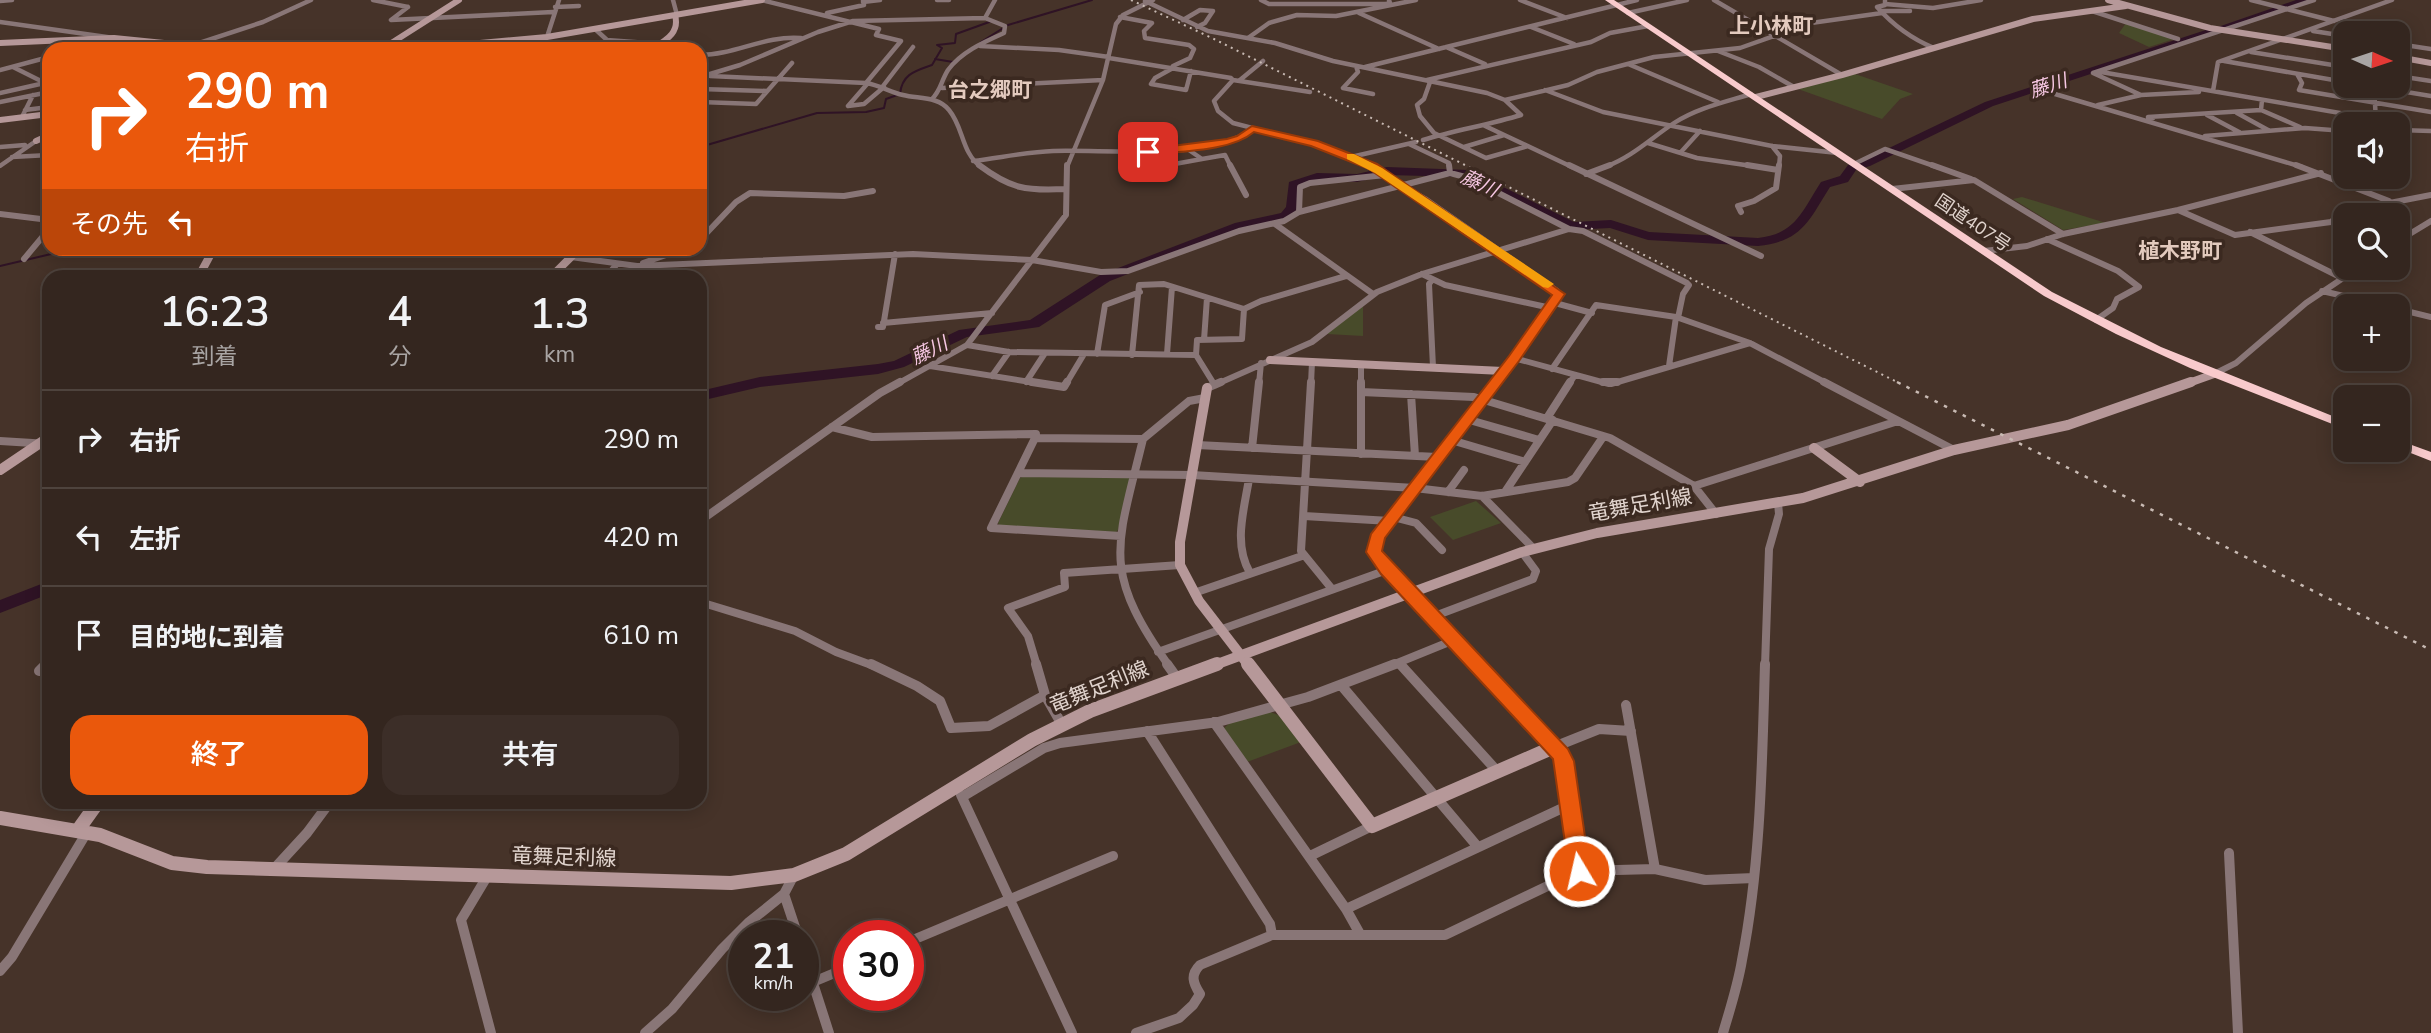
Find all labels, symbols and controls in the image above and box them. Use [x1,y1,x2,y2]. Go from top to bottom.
district label: 上小林町 [1729,12,1813,40]
north arrow [2333,21,2410,98]
map controls [2333,21,2410,462]
text: 290 m [185,58,329,125]
water label: 藤川 [2026,67,2072,104]
icon: right [70,70,161,161]
district label: 台之郷町 [948,76,1032,104]
button: sound [2333,112,2410,189]
pin [1118,122,1178,182]
text: 右折 [185,127,249,170]
icon: arrive [1129,133,1167,171]
water label: 藤川 [1457,164,1504,205]
street label: 国道407号 [1930,189,2016,257]
icon: left [162,203,200,241]
button: search [2333,203,2410,280]
text: その先 [70,207,148,242]
district label: 植木野町 [2138,237,2222,265]
text: 16:23 [159,284,270,341]
text: 4 [387,284,412,341]
text: 1.3 [529,286,590,343]
button: + [2333,294,2410,371]
water label: 藤川 [907,330,954,371]
text: km [544,339,575,370]
text: 到着 [192,341,238,372]
text: 分 [388,341,411,372]
button: − [2333,385,2410,462]
icon: right [70,420,108,458]
text: 290 m [603,422,679,457]
text: 右折 [129,424,181,459]
street label: 竜舞足利線 [1586,482,1694,528]
icon: left [70,518,108,556]
text: 420 m [603,520,679,555]
text: 左折 [129,522,181,557]
icon: arrive [70,616,108,654]
text: 610 m [603,618,679,653]
text: 目的地に到着 [129,620,285,655]
street label: 竜舞足利線 [1045,654,1153,720]
button: 終了 [70,715,368,795]
button: 共有 [382,715,679,795]
position arrow [1542,834,1616,908]
street label: 竜舞足利線 [511,841,617,873]
speed limit sign: 30 [833,920,924,1011]
text: 21 [752,933,795,980]
text: km/h [754,971,793,995]

